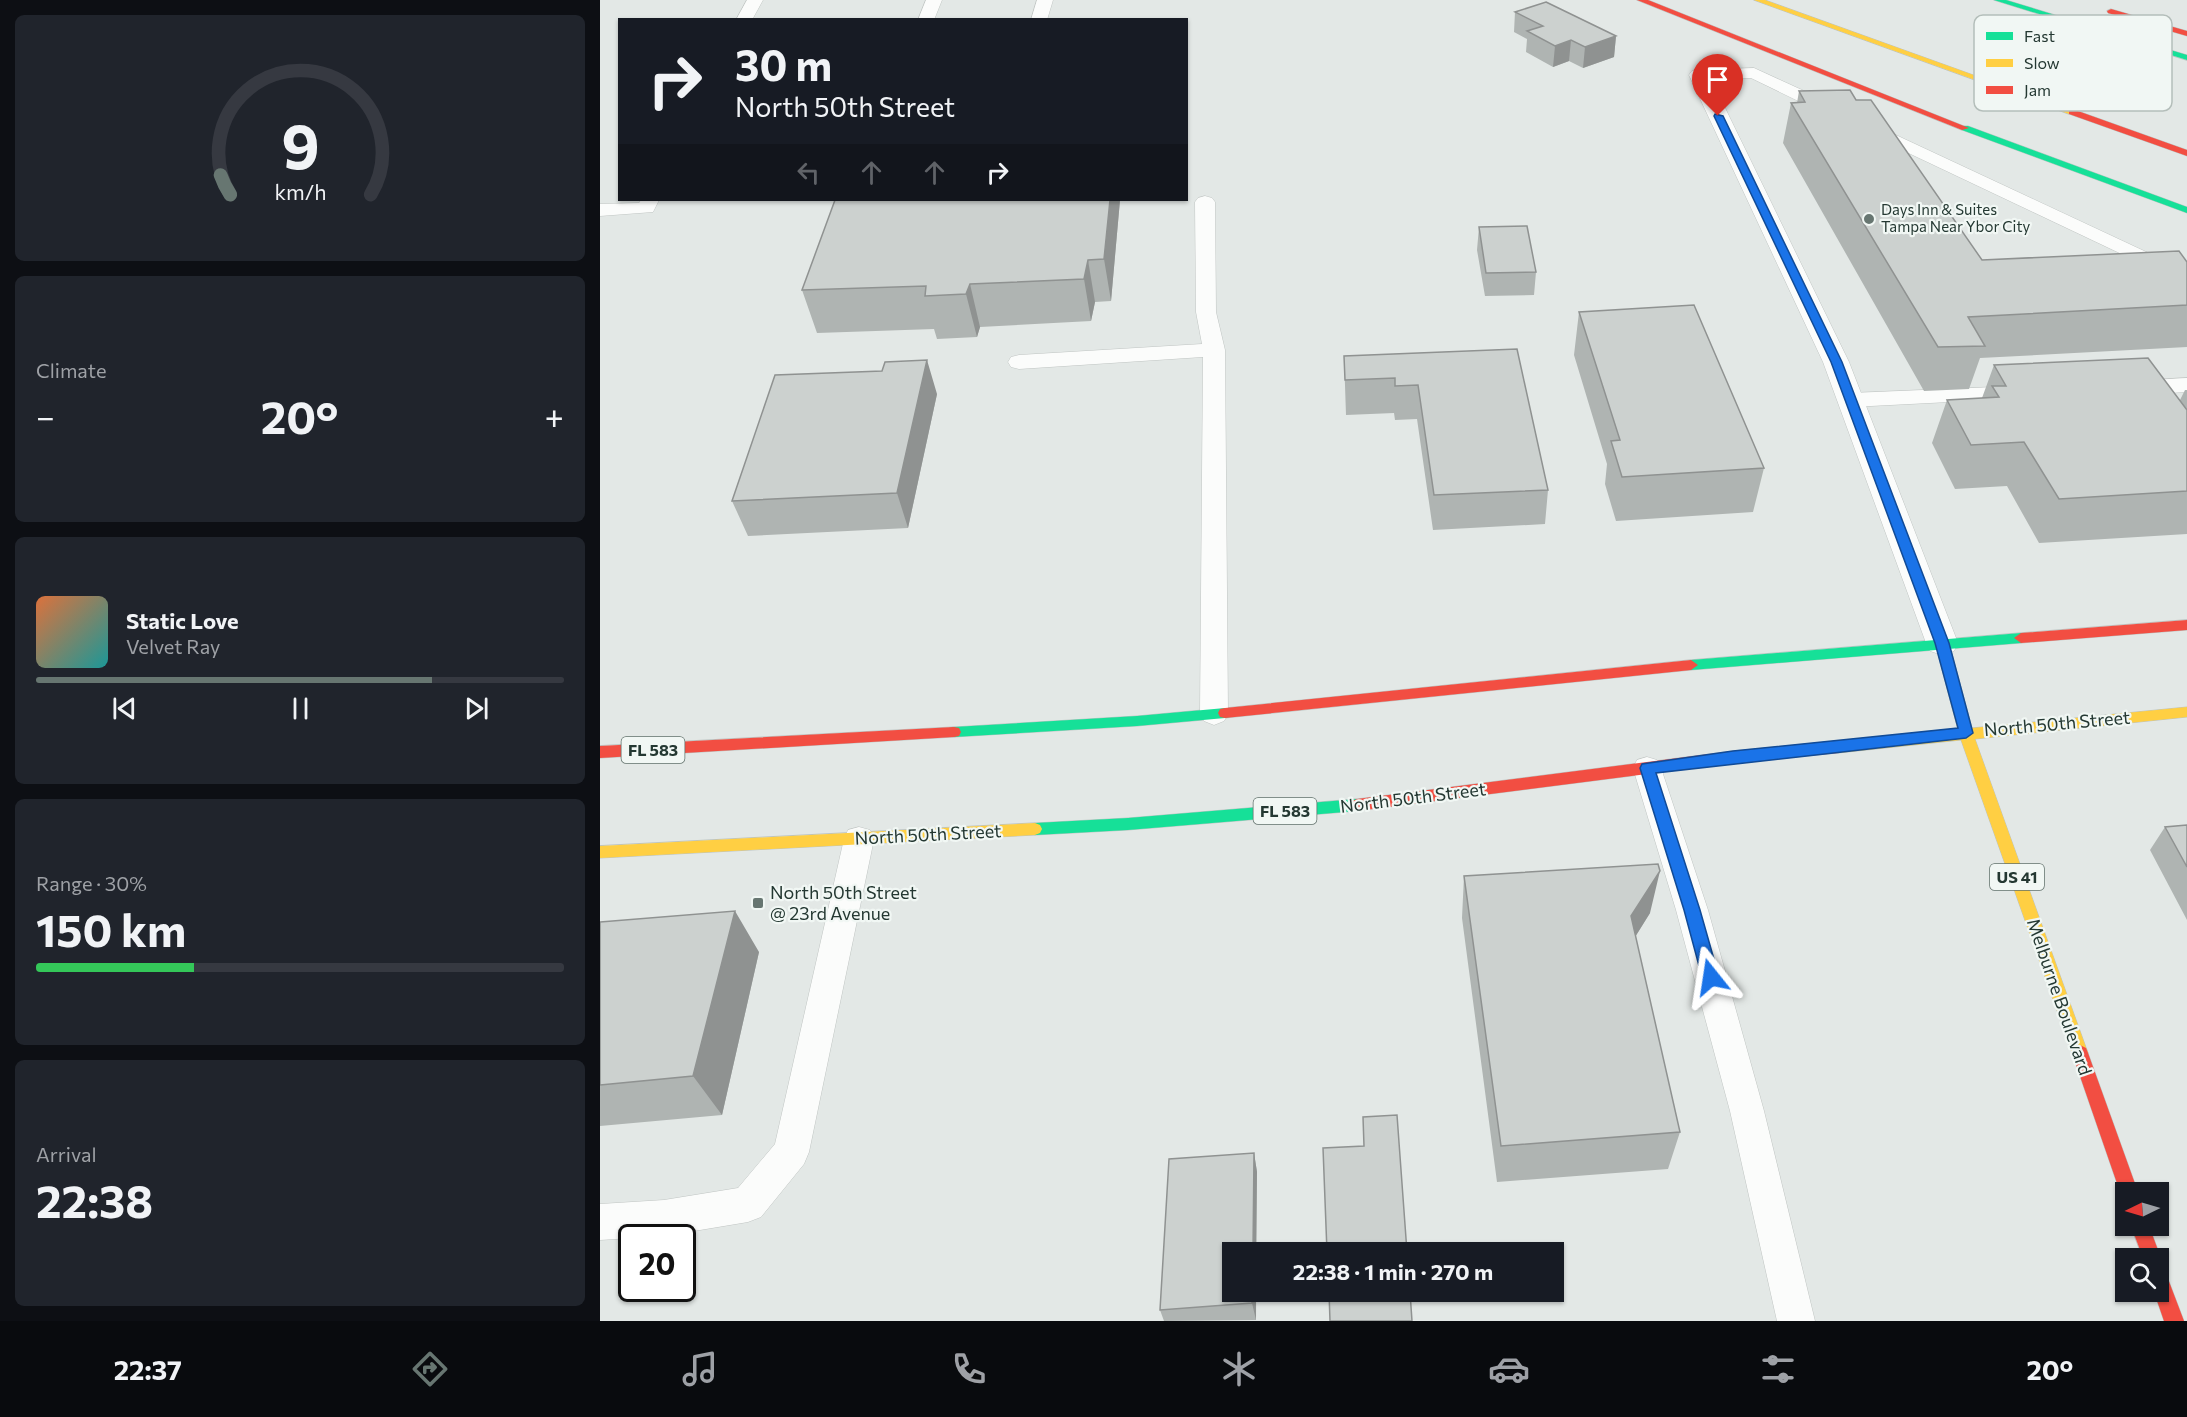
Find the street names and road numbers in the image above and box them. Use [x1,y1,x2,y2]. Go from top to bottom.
street label: North 50th Street [1983,706,2131,740]
road number: FL 583 [622,737,684,763]
street label: North 50th Street [1339,777,1487,817]
road number: FL 583 [1254,798,1316,824]
street label: North 50th Street [854,819,1002,849]
road number: US 41 [1990,864,2044,890]
street label: Melburne Boulevard [2023,915,2097,1078]

